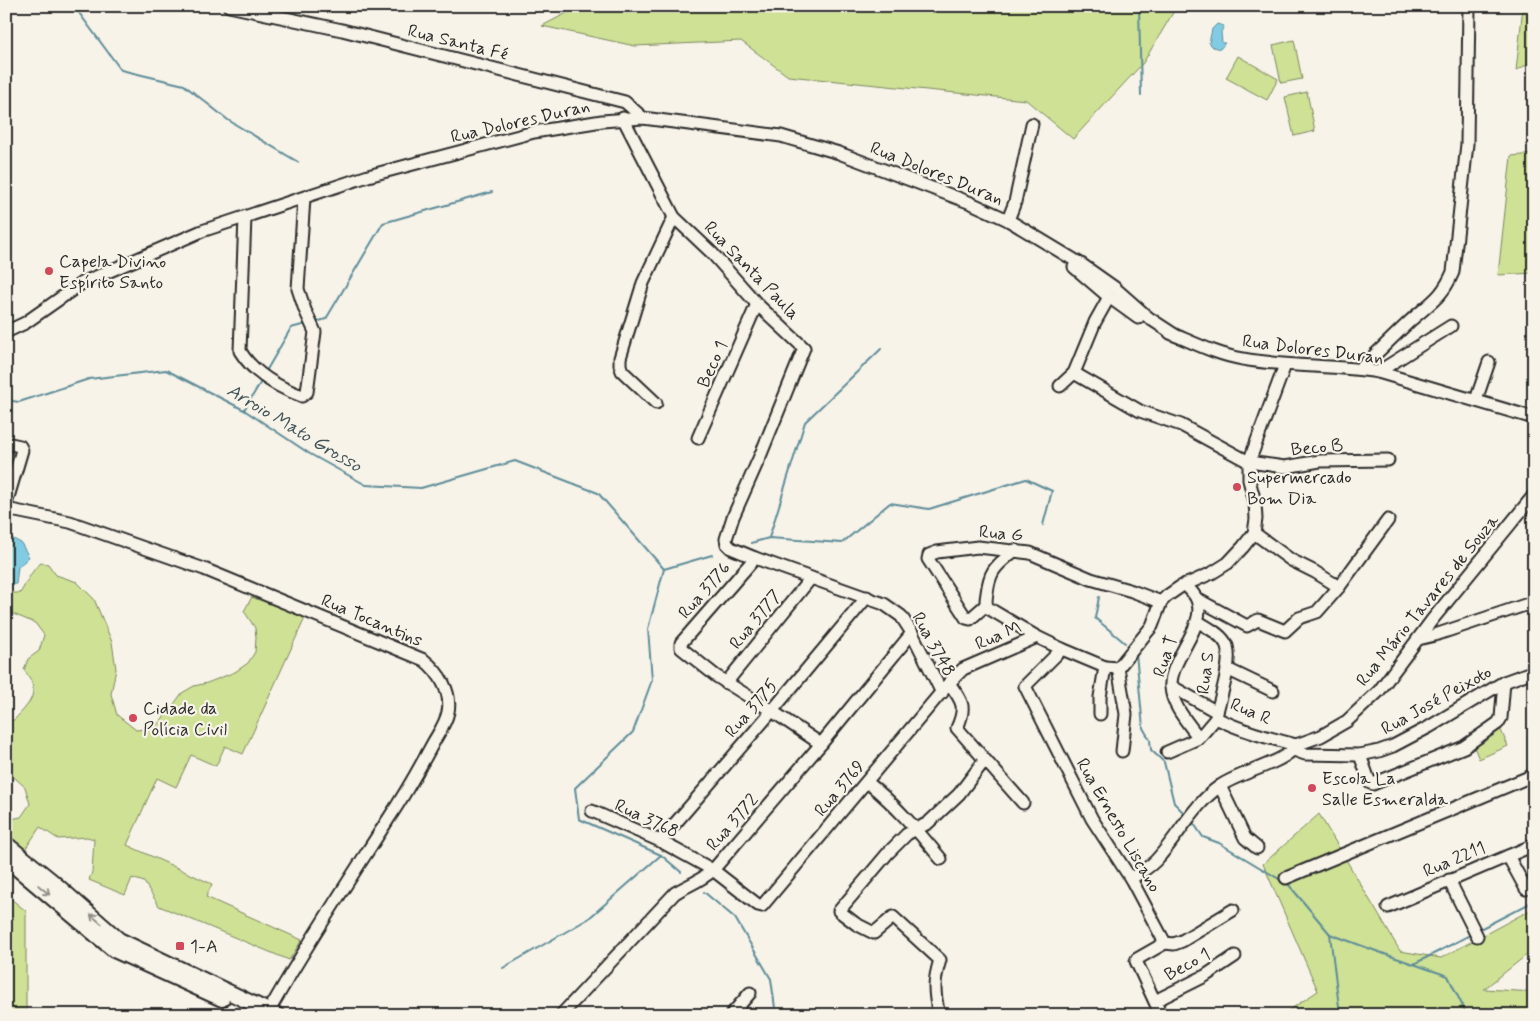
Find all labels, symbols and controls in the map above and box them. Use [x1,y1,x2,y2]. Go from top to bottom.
street label: Rua Santa Fé [405,19,510,67]
street label: Rua Dolores Duran [448,94,592,150]
street label: Rua Dolores Duran [866,136,1007,212]
street label: Rua Santa Paula [698,216,804,325]
place label: Capela Divino Espírito Santo [59,250,166,295]
marker: Capela Divino Espírito Santo [43,265,55,277]
street label: Rua Dolores Duran [1241,329,1385,371]
street label: Beco 1 [692,337,734,392]
water label: Arroio Mato Grosso [222,378,367,479]
street label: Beco B [1290,434,1344,462]
place label: Supermercado Bom Dia [1247,466,1352,511]
marker: Supermercado Bom Dia [1231,481,1243,493]
street label: Rua Mário Tavares de Souza [1351,510,1505,692]
street label: Rua G [978,520,1024,548]
street label: Rua 3776 [673,557,736,624]
street label: Rua 3777 [724,585,787,655]
street label: Rua Tocantins [317,589,426,653]
street label: Rua 3748 [906,608,961,681]
street label: Rua M [972,615,1025,656]
street label: Rua T [1148,632,1184,680]
street label: Rua S [1192,651,1220,696]
street label: Rua José Peixoto [1377,661,1496,741]
street label: Rua 3775 [720,674,784,743]
street label: Rua R [1226,693,1275,731]
place label: Cidade da Polícia Civil [143,697,227,742]
marker: Cidade da Polícia Civil [127,712,139,724]
street label: Rua Ernesto Liscano [1070,754,1166,897]
street label: Rua 3769 [809,755,871,822]
place label: Escola La Salle Esmeralda [1322,767,1448,812]
marker: Escola La Salle Esmeralda [1306,782,1318,794]
street label: Rua 3772 [701,789,764,856]
street label: Rua 3768 [611,794,683,844]
street label: Rua 2211 [1419,836,1489,884]
one-way arrow [37,885,50,896]
one-way arrow [89,914,102,925]
place label: 1-A [190,935,218,959]
marker: 1-A [174,940,186,952]
street label: Beco 1 [1160,943,1215,987]

